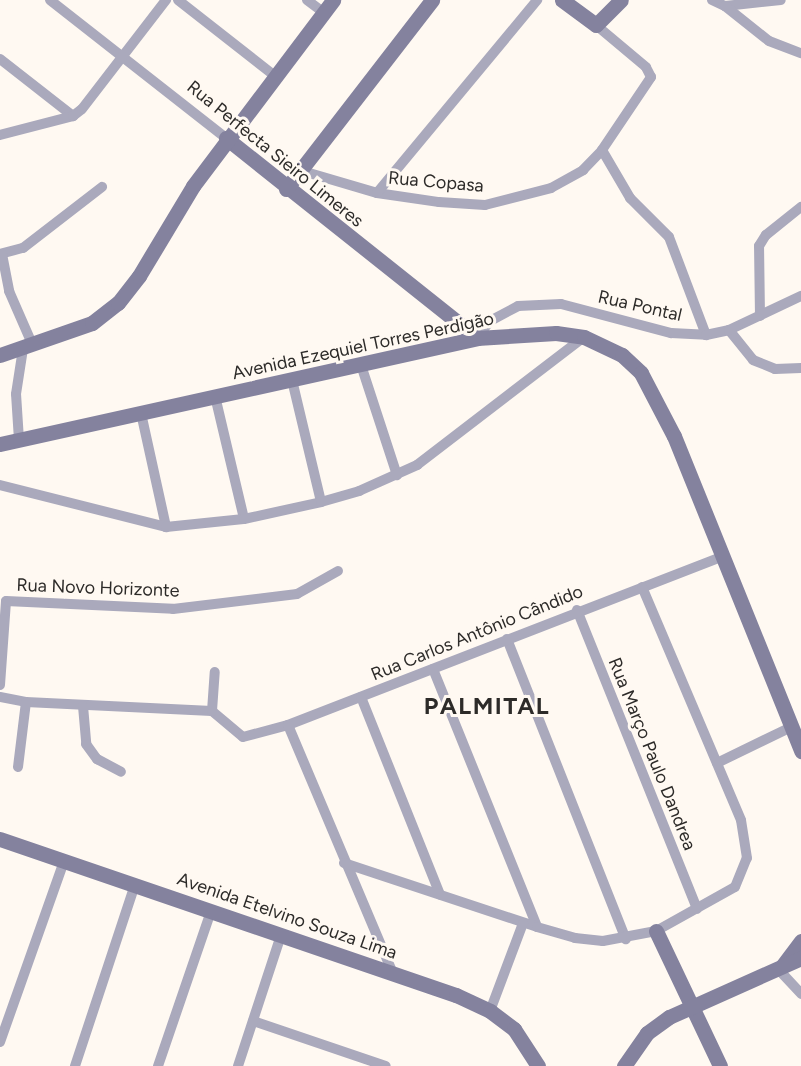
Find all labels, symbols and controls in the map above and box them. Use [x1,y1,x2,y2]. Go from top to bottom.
street label: Rua Perfecta Sieiro Limeres [182,76,368,232]
street label: Rua Copasa [387,167,485,197]
street label: Rua Pontal [596,286,684,326]
street label: Avenida Ezequiel Torres Perdigão [230,308,496,384]
street label: Rua Novo Horizonte [16,574,180,602]
street label: Rua Carlos Antônio Cândido [368,580,586,686]
street label: Rua Março Paulo Dandrea [603,655,701,853]
district label: PALMITAL [424,692,550,720]
street label: Avenida Etelvino Souza Lima [174,868,400,964]

